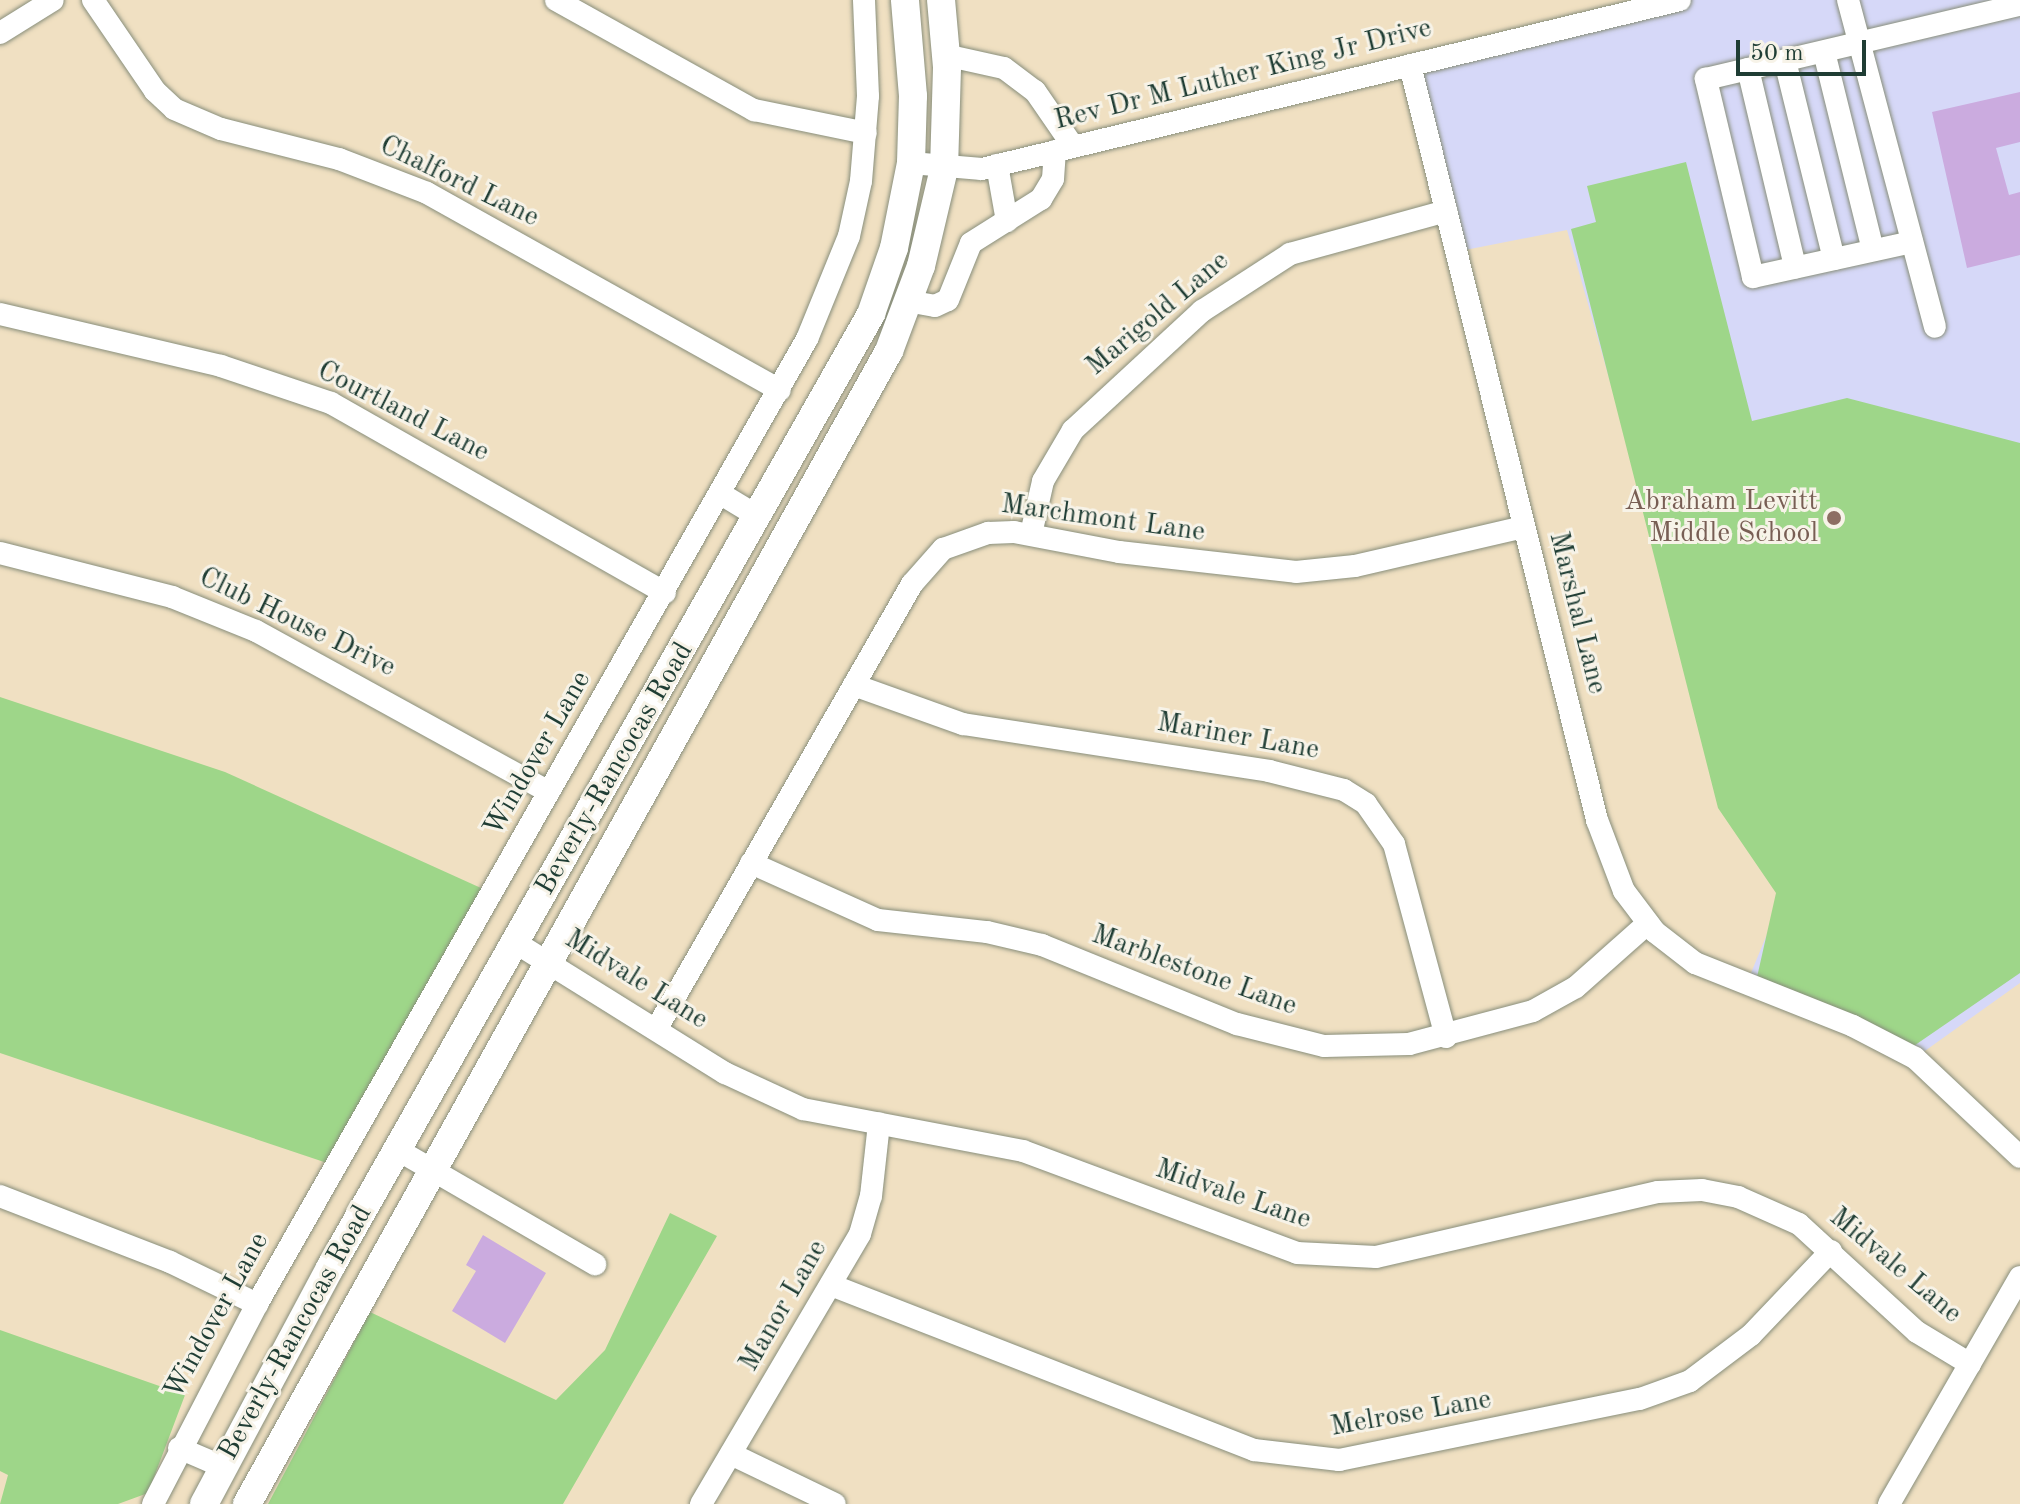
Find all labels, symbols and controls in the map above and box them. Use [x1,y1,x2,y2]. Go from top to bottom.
street label: Rev Dr M Luther King Jr Drive [1051,12,1435,138]
scale bar [1740,24,1870,74]
text: 50 m [1750,42,1804,66]
street label: Chalford Lane [374,129,544,235]
street label: Marigold Lane [1080,245,1236,383]
street label: Courtland Lane [311,354,495,470]
place label: Abraham Levitt Middle School [1624,485,1818,551]
street label: Marchmont Lane [999,488,1207,550]
marker: Abraham Levitt Middle School [1825,509,1843,527]
street label: Marshal Lane [1541,528,1613,698]
street label: Club House Drive [193,561,401,685]
street label: Beverly-Rancocas Road [529,637,701,901]
street label: Windover Lane [477,666,599,842]
street label: Mariner Lane [1154,706,1322,768]
street label: Marblestone Lane [1087,918,1301,1024]
street label: Midvale Lane [558,923,714,1037]
street label: Midvale Lane [1151,1153,1315,1237]
street label: Beverly-Rancocas Road [212,1200,380,1466]
street label: Midvale Lane [1822,1201,1968,1331]
street label: Windover Lane [157,1227,277,1405]
street label: Manor Lane [733,1234,835,1378]
street label: Melrose Lane [1328,1383,1494,1445]

